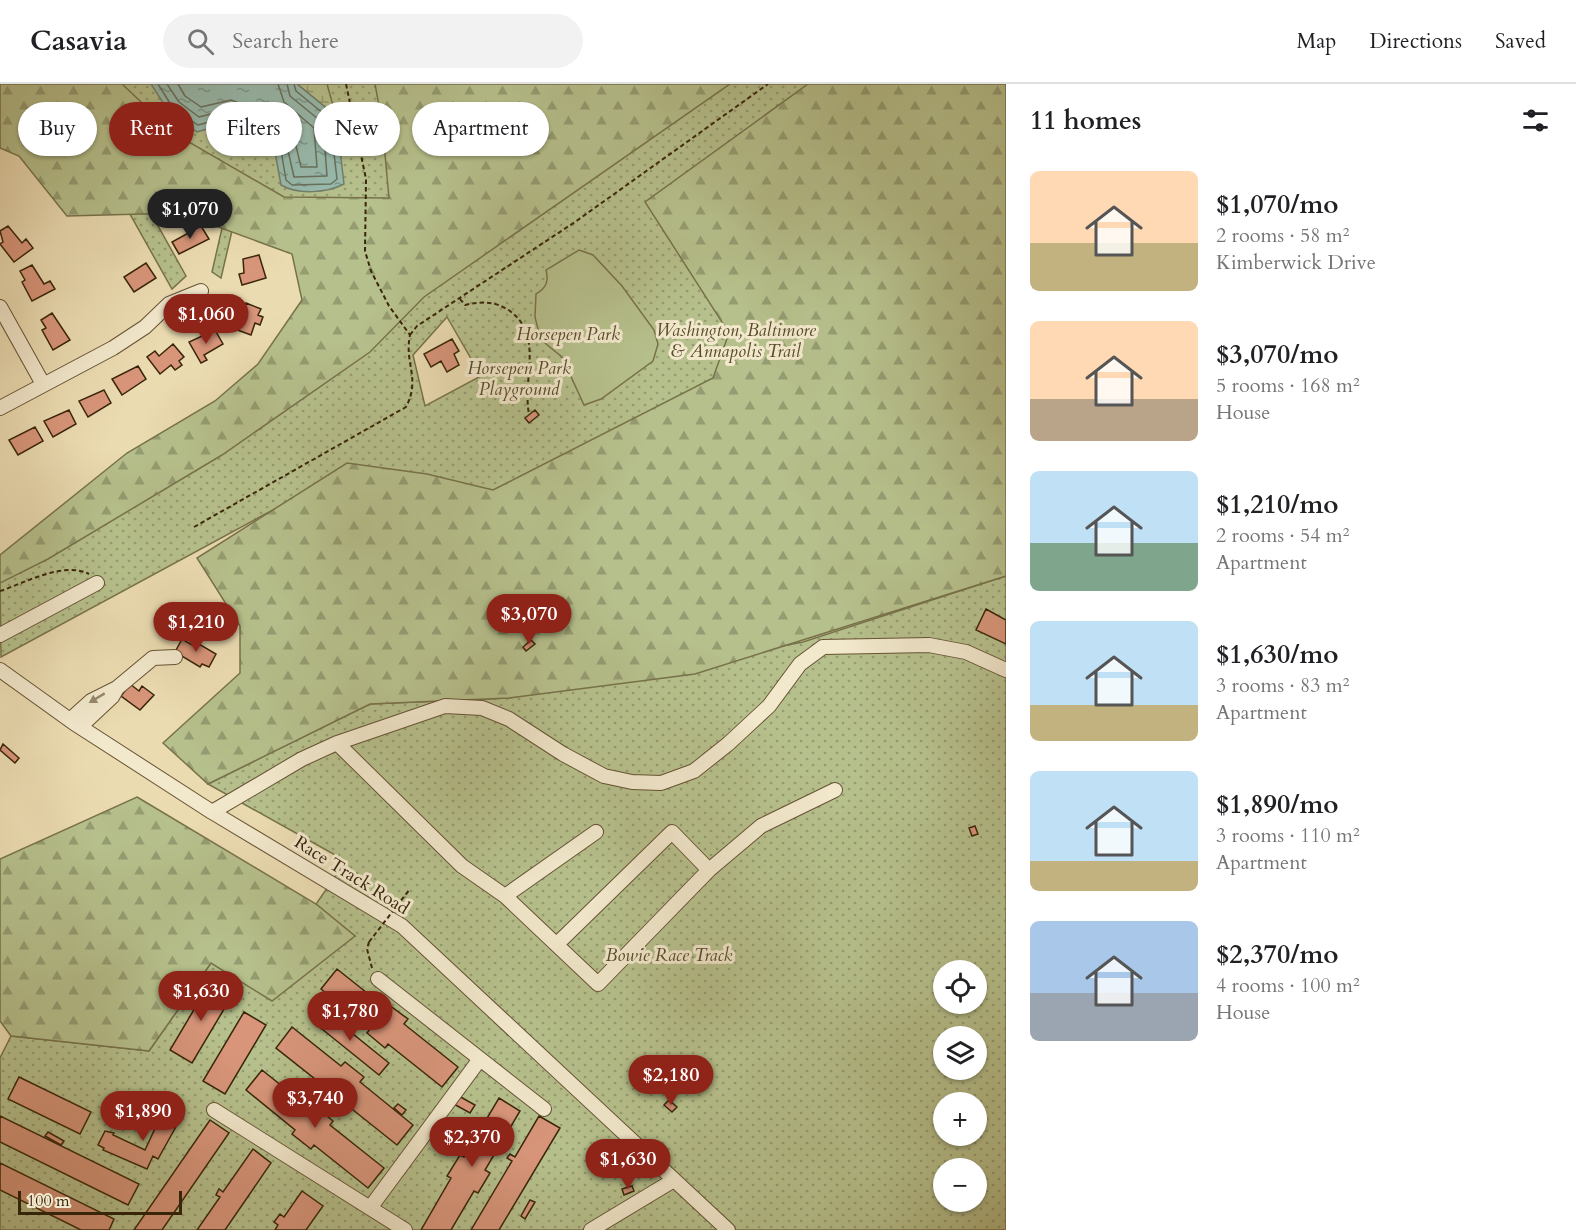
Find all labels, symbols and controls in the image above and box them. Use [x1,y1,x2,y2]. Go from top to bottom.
search box [163,14,583,68]
text: Casavia [30,22,127,60]
icon: search [184,25,217,58]
text: Search here [232,26,339,56]
text: Map [1296,27,1336,56]
text: Directions [1369,27,1462,56]
text: Saved [1495,27,1546,56]
chip: Buy [18,102,97,156]
chip: Rent [109,102,194,156]
chip: Filters [206,102,302,156]
chip: New [314,102,400,156]
chip: Apartment [412,102,549,156]
text: 11 homes [1030,103,1141,138]
icon: filters [1519,104,1552,137]
text: $1,070/mo [1216,187,1339,222]
pin: $1,070 [141,189,239,240]
text: $1,070 [161,195,219,222]
icon: home [1078,195,1150,267]
text: 2 rooms · 58 m² [1216,222,1349,249]
text: Kimberwick Drive [1216,249,1376,276]
pin: $1,060 [157,294,255,345]
text: $1,060 [177,300,235,327]
park label: Washington, Baltimore & Annapolis Trail [656,318,817,364]
park label: Horsepen Park [516,322,620,347]
text: $3,070/mo [1216,337,1339,372]
icon: home [1078,345,1150,417]
park label: Horsepen Park Playground [467,356,571,402]
text: 5 rooms · 168 m² [1216,372,1360,399]
text: House [1216,399,1270,426]
text: $1,210/mo [1216,487,1339,522]
icon: home [1078,495,1150,567]
text: 2 rooms · 54 m² [1216,522,1349,549]
text: Apartment [1216,549,1307,576]
pin: $3,070 [480,594,578,645]
text: $3,070 [500,600,558,627]
pin: $1,210 [147,602,245,653]
text: $1,210 [167,608,225,635]
text: $1,630/mo [1216,637,1339,672]
icon: home [1078,645,1150,717]
text: 3 rooms · 83 m² [1216,672,1349,699]
one-way arrow [89,693,105,704]
text: Apartment [1216,699,1307,726]
text: $1,890/mo [1216,787,1339,822]
icon: home [1078,795,1150,867]
text: 3 rooms · 110 m² [1216,822,1360,849]
street label: Race Track Road [289,830,414,921]
text: Apartment [1216,849,1307,876]
text: $2,370/mo [1216,937,1339,972]
park label: Bowie Race Track [605,943,733,968]
icon: home [1078,945,1150,1017]
map controls [933,960,987,1212]
button: locate [933,960,987,1014]
pin: $1,630 [152,971,250,1022]
text: 4 rooms · 100 m² [1216,972,1360,999]
text: $1,630 [172,977,230,1004]
pin: $1,780 [301,991,399,1042]
text: $1,780 [321,997,379,1024]
text: House [1216,999,1270,1026]
button: layers [933,1026,987,1080]
pin: $2,180 [622,1055,720,1106]
text: $2,180 [642,1061,700,1088]
pin: $3,740 [266,1078,364,1129]
text: $3,740 [286,1084,344,1111]
pin: $1,890 [94,1091,192,1142]
button: + [933,1092,987,1146]
text: $1,890 [114,1097,172,1124]
pin: $2,370 [423,1117,521,1168]
text: $2,370 [443,1123,501,1150]
pin: $1,630 [579,1139,677,1190]
text: $1,630 [599,1145,657,1172]
button: − [933,1158,987,1212]
scale bar [18,1188,182,1216]
text: 100 m [27,1190,69,1212]

